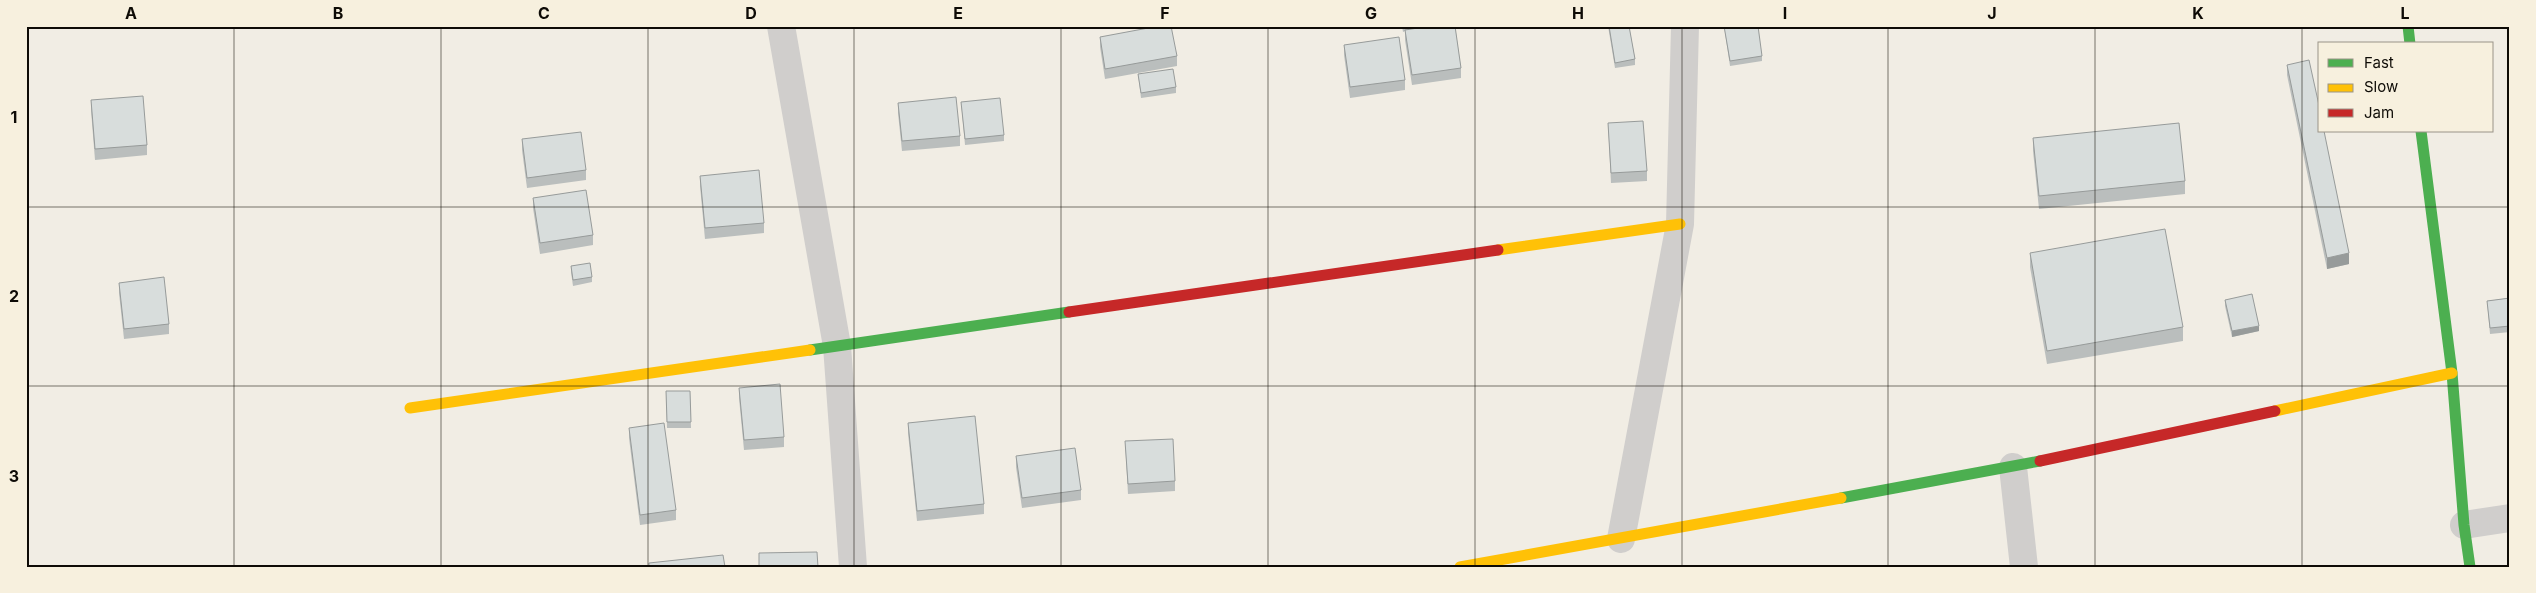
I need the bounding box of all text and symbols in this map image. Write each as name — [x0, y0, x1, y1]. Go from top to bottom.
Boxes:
text: A — [125, 3, 137, 23]
text: B — [333, 3, 343, 23]
text: C — [538, 3, 550, 23]
text: D — [745, 3, 757, 23]
text: E — [953, 3, 963, 23]
text: F — [1160, 3, 1170, 23]
text: G — [1365, 3, 1377, 23]
text: H — [1572, 3, 1584, 23]
text: I — [1783, 3, 1787, 23]
text: J — [1987, 3, 1997, 23]
text: K — [2192, 3, 2204, 23]
text: L — [2400, 3, 2410, 23]
legend — [2318, 42, 2494, 132]
text: Fast — [2364, 53, 2394, 72]
text: Slow — [2364, 77, 2398, 96]
text: Jam — [2364, 103, 2394, 122]
text: 1 — [11, 107, 17, 127]
text: 2 — [9, 286, 19, 306]
text: 3 — [9, 466, 19, 486]

